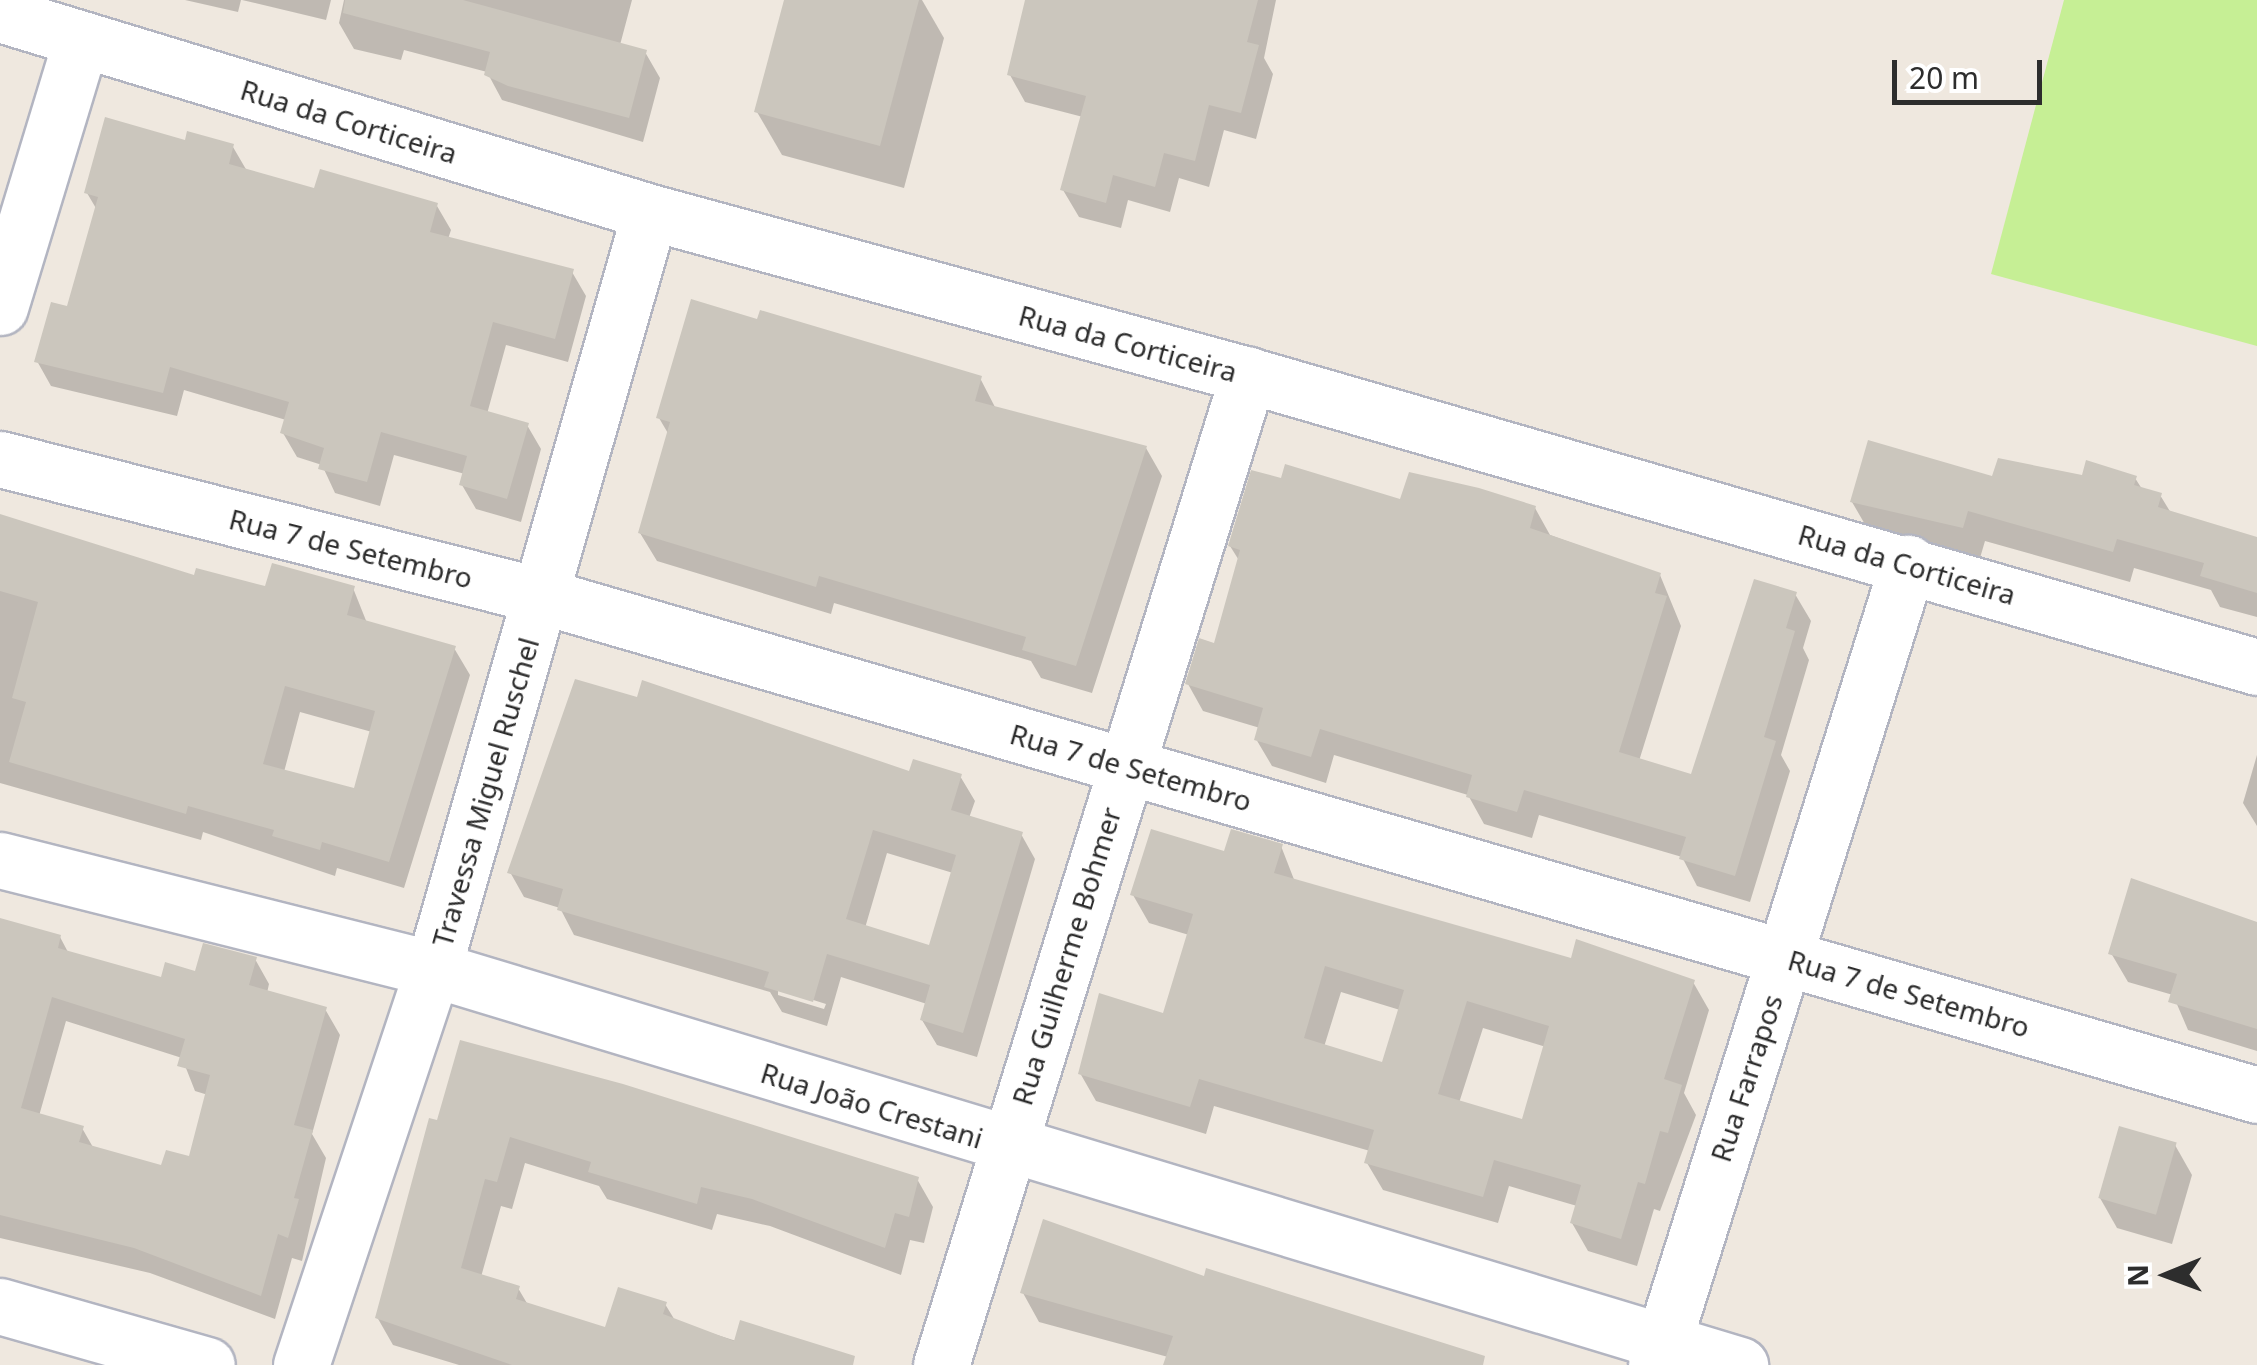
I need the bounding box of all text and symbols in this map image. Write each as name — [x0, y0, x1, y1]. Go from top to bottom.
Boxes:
scale bar — [1897, 40, 2047, 102]
text: 20 m — [1909, 57, 1979, 98]
street label: Rua da Corticeira — [237, 72, 461, 170]
street label: Rua da Corticeira — [1015, 298, 1241, 388]
street label: Rua 7 de Setembro — [226, 501, 476, 595]
street label: Rua da Corticeira — [1794, 517, 2020, 611]
street label: Travessa Miguel Ruschel — [425, 634, 545, 950]
street label: Rua 7 de Setembro — [1006, 716, 1256, 818]
street label: Rua Guilherme Bohmer — [1005, 803, 1127, 1109]
street label: Rua 7 de Setembro — [1784, 942, 2034, 1044]
street label: Rua Farrapos — [1703, 990, 1789, 1166]
street label: Rua João Crestani — [757, 1055, 987, 1155]
north arrow — [2117, 1225, 2217, 1325]
text: N — [2118, 1264, 2156, 1287]

